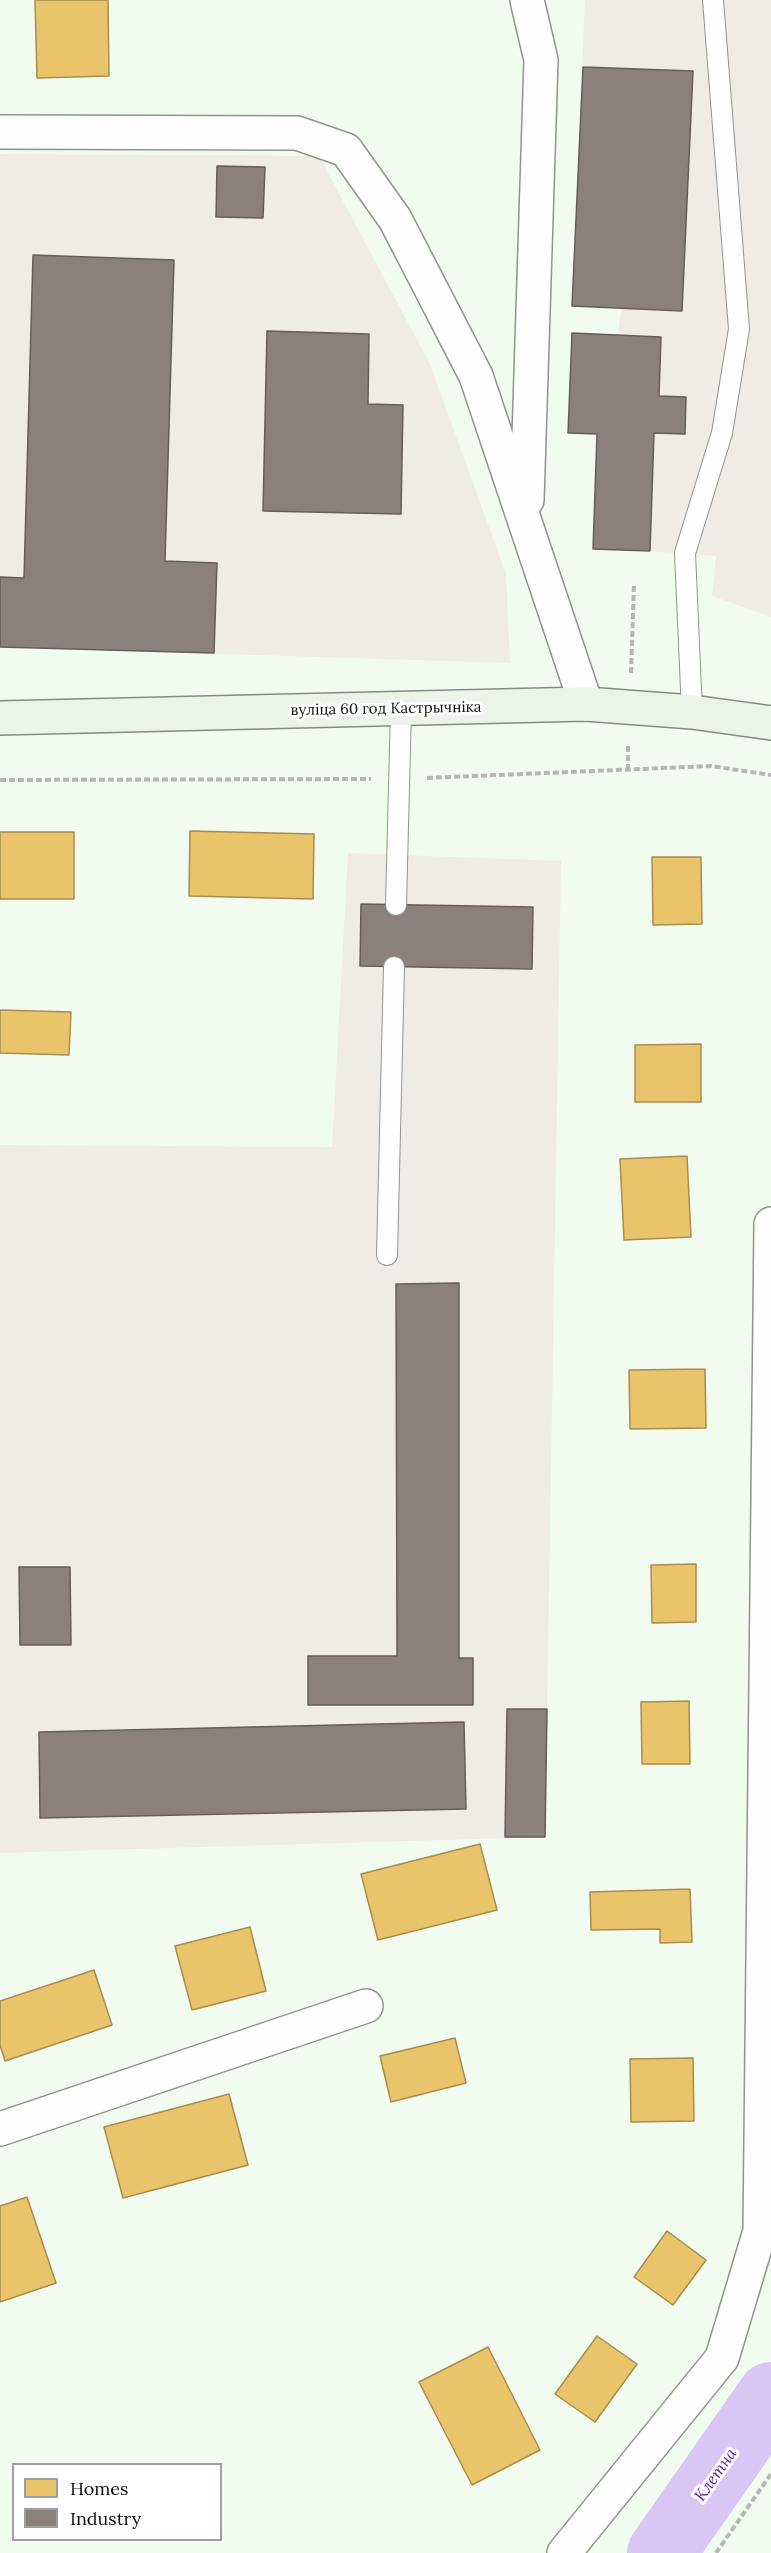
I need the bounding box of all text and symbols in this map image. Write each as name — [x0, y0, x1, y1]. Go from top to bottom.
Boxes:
street label: вуліца 60 год Кастрычніка — [290, 698, 482, 720]
water label: Клетна — [691, 2445, 741, 2505]
legend — [12, 2463, 222, 2541]
text: Homes — [70, 2477, 128, 2500]
text: Industry — [70, 2507, 141, 2530]

